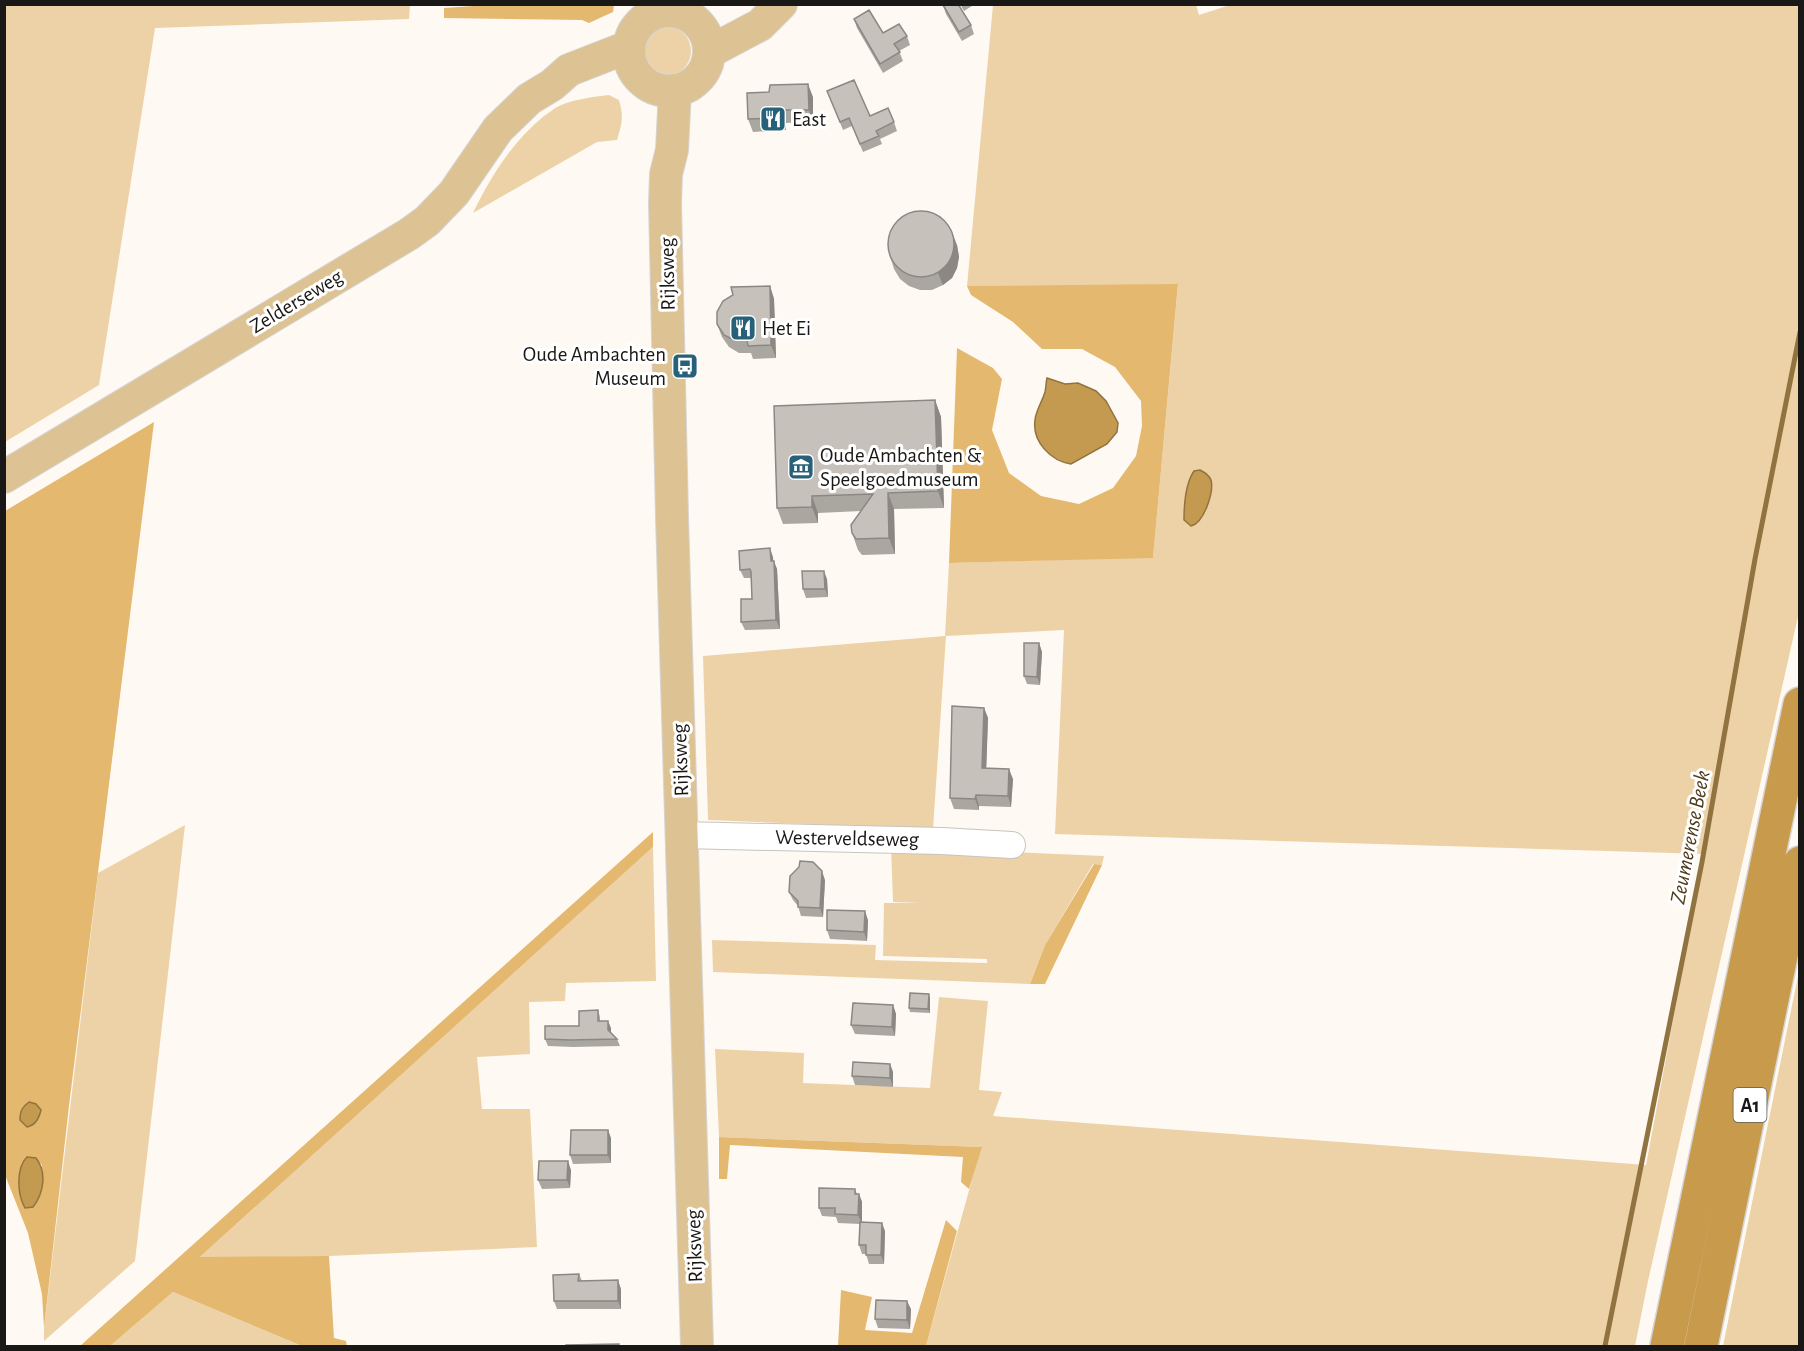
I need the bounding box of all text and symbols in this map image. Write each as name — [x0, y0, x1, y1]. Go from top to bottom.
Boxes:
restaurant icon: East — [758, 104, 788, 134]
place label: East — [792, 109, 826, 130]
street label: Rijksweg — [656, 236, 679, 311]
street label: Zelderseweg — [246, 265, 347, 337]
restaurant icon: Het Ei — [728, 313, 758, 343]
place label: Het Ei — [762, 318, 811, 339]
place label: Oude Ambachten Museum — [523, 344, 666, 389]
bus stop icon: Oude Ambachten Museum — [670, 351, 700, 381]
place label: Oude Ambachten & Speelgoedmuseum — [820, 445, 982, 490]
museum icon: Oude Ambachten & Speelgoedmuseum — [786, 452, 816, 482]
street label: Rijksweg — [669, 722, 692, 797]
water label: Zeumerense Beek — [1666, 769, 1714, 906]
street label: Westerveldseweg — [775, 827, 920, 850]
road number: A1 — [1734, 1088, 1766, 1122]
street label: Rijksweg — [683, 1208, 706, 1283]

